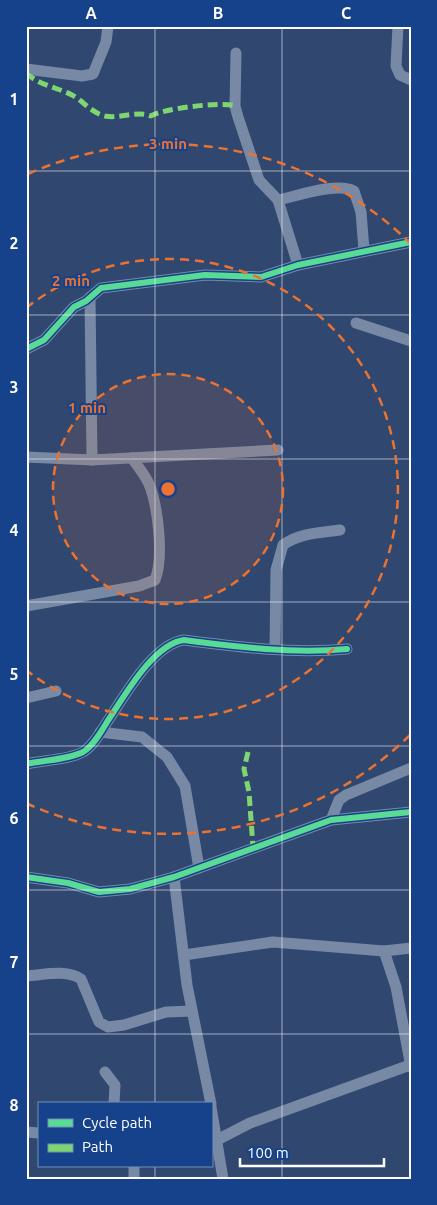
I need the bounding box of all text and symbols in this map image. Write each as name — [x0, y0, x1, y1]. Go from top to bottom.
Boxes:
text: A — [85, 4, 97, 22]
text: B — [213, 4, 223, 22]
text: C — [341, 4, 351, 22]
text: 1 — [9, 90, 19, 108]
text: 3 min — [149, 135, 187, 152]
text: 2 — [9, 234, 19, 252]
text: 2 min — [52, 272, 90, 289]
text: 3 — [9, 378, 19, 396]
text: 1 min — [68, 399, 106, 416]
centre of rings — [159, 480, 177, 498]
text: 4 — [9, 521, 19, 539]
text: 5 — [9, 665, 19, 683]
text: 6 — [9, 809, 19, 827]
text: 7 — [9, 953, 19, 971]
text: 8 — [9, 1096, 19, 1114]
legend — [38, 1102, 212, 1168]
text: Cycle path — [82, 1114, 152, 1131]
scale bar — [240, 1135, 383, 1167]
text: Path — [82, 1138, 113, 1155]
text: 100 m — [247, 1144, 289, 1161]

